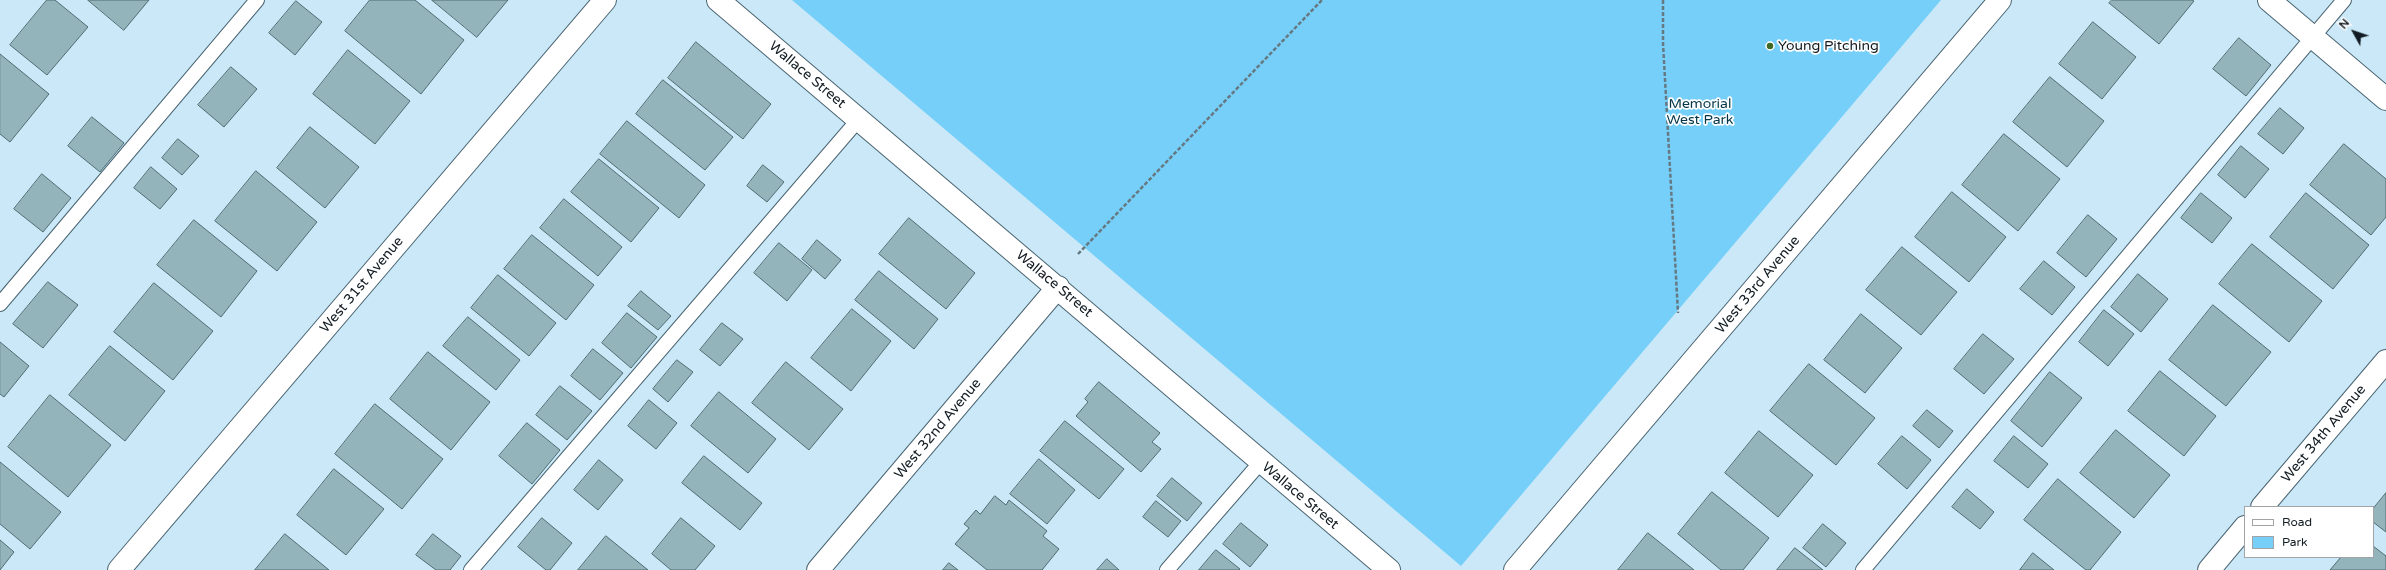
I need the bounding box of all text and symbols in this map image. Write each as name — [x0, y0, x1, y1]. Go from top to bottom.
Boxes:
north arrow — [2334, 12, 2374, 52]
text: N — [2337, 16, 2352, 32]
street label: Wallace Street — [765, 38, 849, 112]
place label: Young Pitching — [1778, 38, 1879, 54]
marker: Young Pitching — [1765, 41, 1775, 51]
park label: Memorial West Park — [1666, 96, 1734, 128]
street label: West 31st Avenue — [317, 233, 407, 337]
street label: West 33rd Avenue — [1712, 233, 1804, 337]
street label: Wallace Street — [1012, 247, 1096, 321]
street label: West 32nd Avenue — [891, 375, 985, 483]
street label: West 34th Avenue — [2278, 382, 2370, 486]
street label: Wallace Street — [1258, 459, 1342, 533]
legend — [2244, 506, 2374, 558]
text: Road — [2282, 515, 2312, 529]
text: Park — [2282, 535, 2308, 549]

